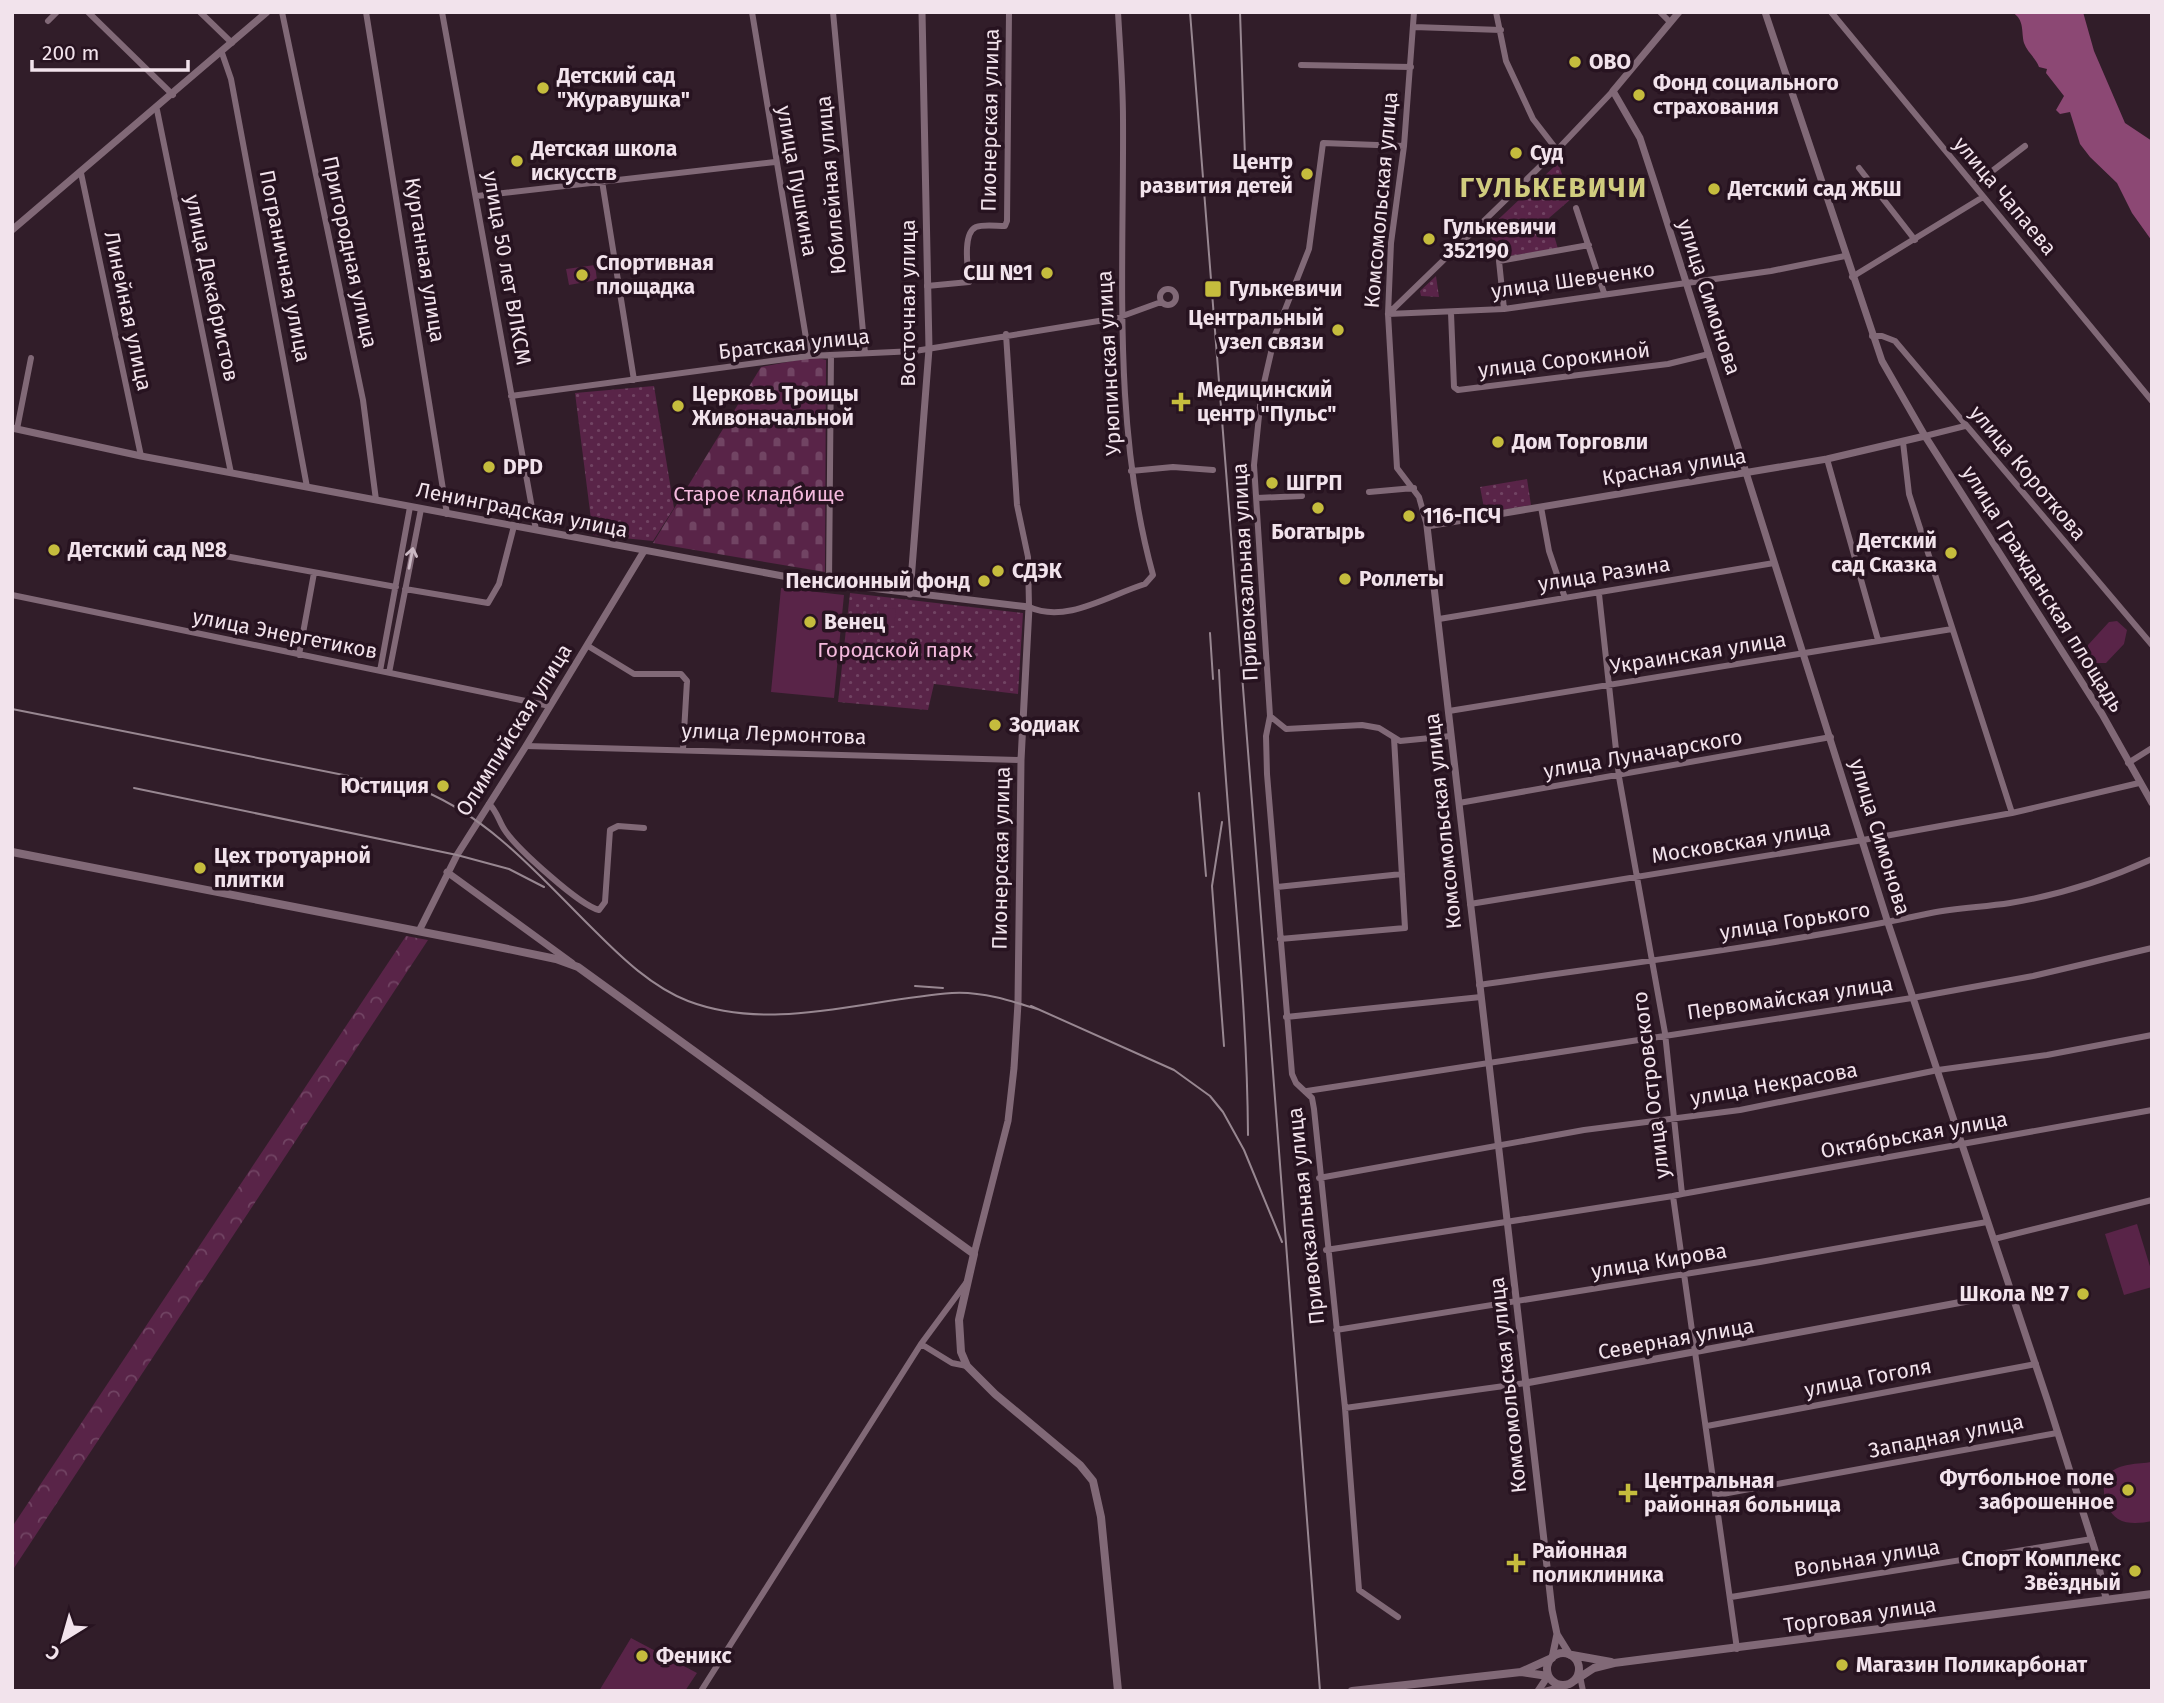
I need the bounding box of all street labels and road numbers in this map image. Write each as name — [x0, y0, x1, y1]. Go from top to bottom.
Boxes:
street label: Пионерская улица — [975, 28, 1005, 212]
street label: Комсомольская улица — [1359, 91, 1403, 309]
street label: Юбилейная улица — [810, 95, 852, 275]
street label: улица Пушкина — [771, 104, 823, 258]
street label: улица Чапаева — [1948, 131, 2062, 261]
street label: Пригородная улица — [317, 154, 383, 350]
street label: Пограничная улица — [254, 168, 316, 364]
street label: улица 50 лет ВЛКСМ — [477, 169, 537, 367]
street label: Курганная улица — [399, 176, 451, 344]
street label: улица Декабристов — [179, 192, 245, 384]
street label: улица Симонова — [1672, 216, 1746, 378]
street label: Восточная улица — [895, 219, 921, 387]
street label: Линейная улица — [98, 229, 158, 393]
street label: улица Шевченко — [1490, 256, 1656, 304]
street label: Урюпинская улица — [1091, 270, 1127, 456]
street label: Братская улица — [717, 323, 871, 365]
street label: улица Сорокиной — [1476, 337, 1652, 383]
street label: улица Короткова — [1964, 400, 2092, 546]
street label: Красная улица — [1600, 443, 1748, 491]
street label: улица Гражданская площадь — [1956, 461, 2130, 717]
street label: Привокзальная улица — [1226, 462, 1264, 682]
street label: Ленинградская улица — [414, 477, 630, 543]
street label: улица Разина — [1536, 551, 1672, 597]
street label: улица Энергетиков — [190, 603, 380, 665]
street label: Украинская улица — [1608, 626, 1788, 680]
street label: Олимпийская улица — [450, 639, 578, 821]
street label: Комсомольская улица — [1419, 712, 1467, 930]
street label: улица Лермонтова — [681, 718, 867, 750]
street label: улица Луначарского — [1542, 724, 1744, 784]
street label: улица Симонова — [1844, 756, 1916, 918]
street label: Пионерская улица — [986, 766, 1016, 950]
street label: Московская улица — [1650, 815, 1832, 869]
street label: улица Горького — [1718, 896, 1872, 946]
street label: Первомайская улица — [1685, 971, 1895, 1025]
street label: улица Островского — [1627, 990, 1675, 1180]
street label: улица Некрасова — [1688, 1056, 1860, 1112]
street label: Привокзальная улица — [1282, 1106, 1330, 1326]
street label: Октябрьская улица — [1819, 1106, 2009, 1164]
street label: улица Кирова — [1589, 1237, 1729, 1285]
street label: Комсомольская улица — [1484, 1276, 1532, 1494]
street label: Северная улица — [1596, 1312, 1756, 1366]
street label: улица Гоголя — [1802, 1353, 1934, 1403]
street label: Западная улица — [1866, 1408, 2026, 1464]
street label: Вольная улица — [1792, 1534, 1942, 1582]
street label: Торговая улица — [1782, 1591, 1938, 1639]

